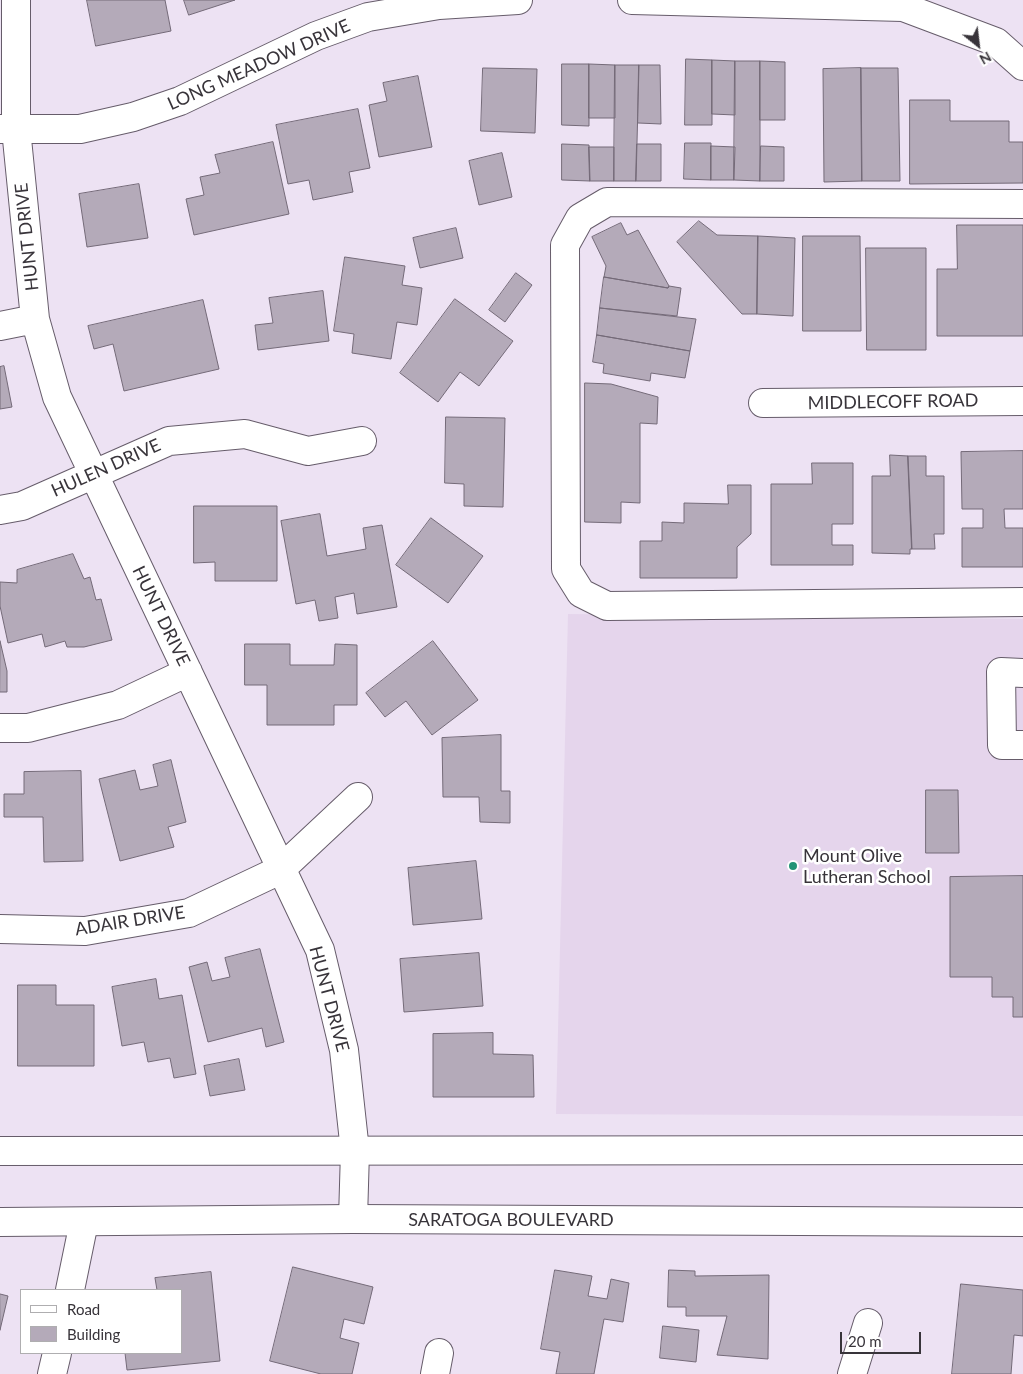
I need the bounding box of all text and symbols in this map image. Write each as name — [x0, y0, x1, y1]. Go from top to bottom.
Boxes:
street label: LONG MEADOW DRIVE — [164, 15, 354, 115]
north arrow — [953, 20, 1003, 70]
text: N — [977, 49, 994, 69]
street label: HUNT DRIVE — [11, 182, 43, 292]
street label: MIDDLECOFF ROAD — [807, 390, 979, 414]
street label: HULEN DRIVE — [48, 434, 164, 502]
street label: HUNT DRIVE — [128, 562, 194, 670]
place label: Mount Olive Lutheran School — [803, 845, 931, 888]
marker: Mount Olive Lutheran School — [787, 860, 799, 872]
street label: ADAIR DRIVE — [73, 902, 187, 940]
street label: HUNT DRIVE — [305, 944, 353, 1054]
street label: SARATOGA BOULEVARD — [408, 1209, 614, 1231]
legend — [20, 1289, 182, 1354]
text: Road — [67, 1300, 100, 1318]
scale bar — [843, 1322, 924, 1354]
text: Building — [67, 1325, 120, 1343]
text: 20 m — [848, 1332, 882, 1350]

